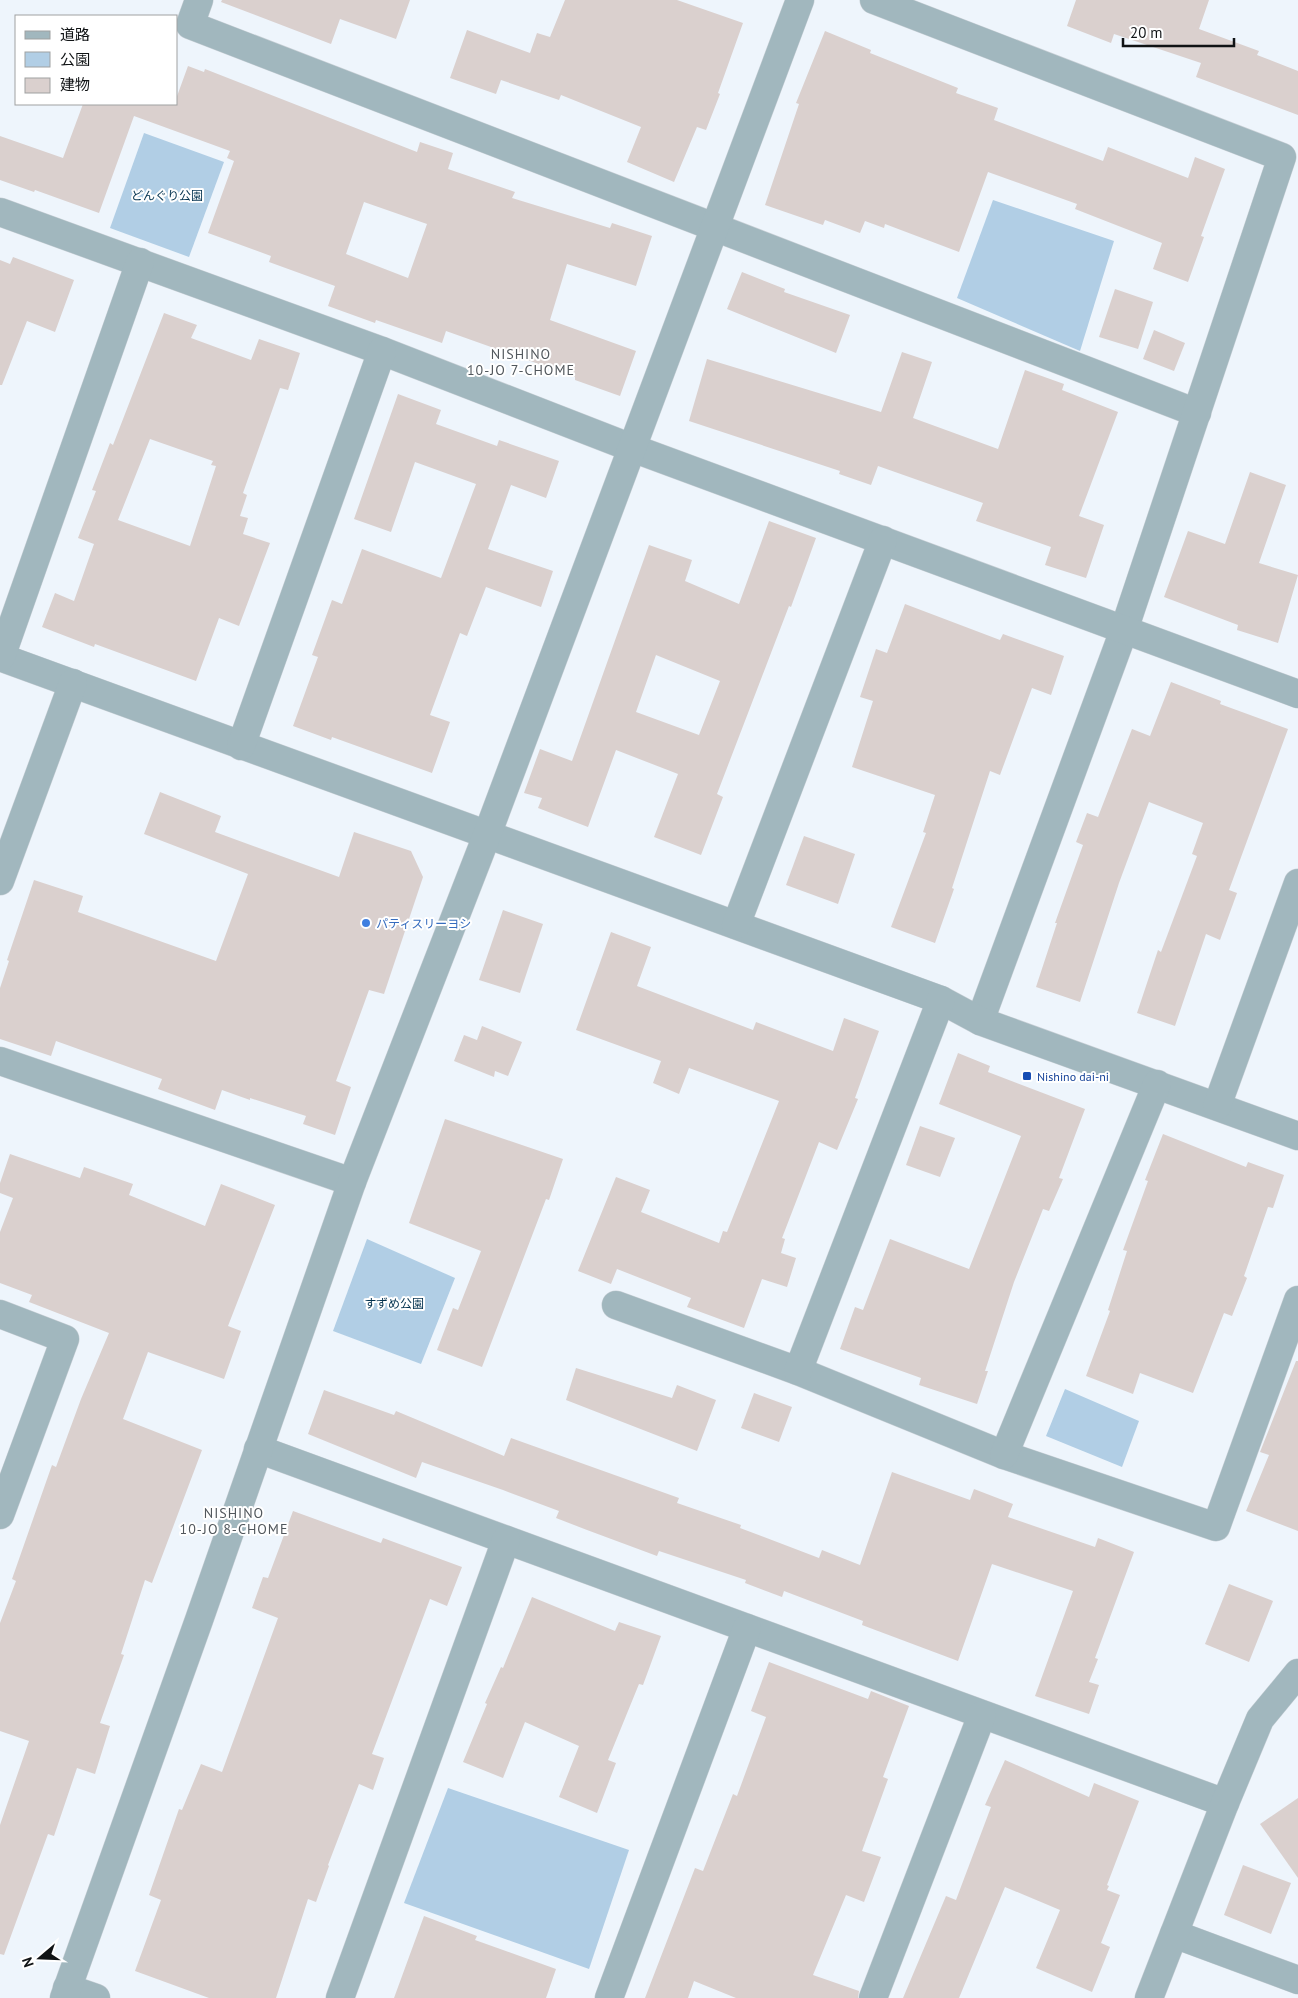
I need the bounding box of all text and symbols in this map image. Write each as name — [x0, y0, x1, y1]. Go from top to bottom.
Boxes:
legend — [15, 15, 178, 105]
scale bar — [1123, 15, 1234, 47]
text: 20 m — [1130, 23, 1163, 42]
text: 道路 — [60, 25, 90, 44]
text: 公園 — [60, 50, 90, 69]
text: 建物 — [60, 75, 90, 94]
park label: どんぐり公園 — [131, 188, 203, 203]
district label: NISHINO 10-JO 7-CHOME — [467, 345, 575, 379]
place label: パティスリーヨシ — [376, 916, 471, 931]
marker: パティスリーヨシ — [360, 917, 372, 929]
place label: Nishino dai-ni — [1037, 1069, 1109, 1084]
marker: Nishino dai-ni — [1021, 1070, 1033, 1082]
park label: すずめ公園 — [364, 1296, 424, 1311]
district label: NISHINO 10-JO 8-CHOME — [180, 1504, 288, 1538]
north arrow — [15, 1933, 65, 1983]
text: N — [18, 1955, 38, 1970]

